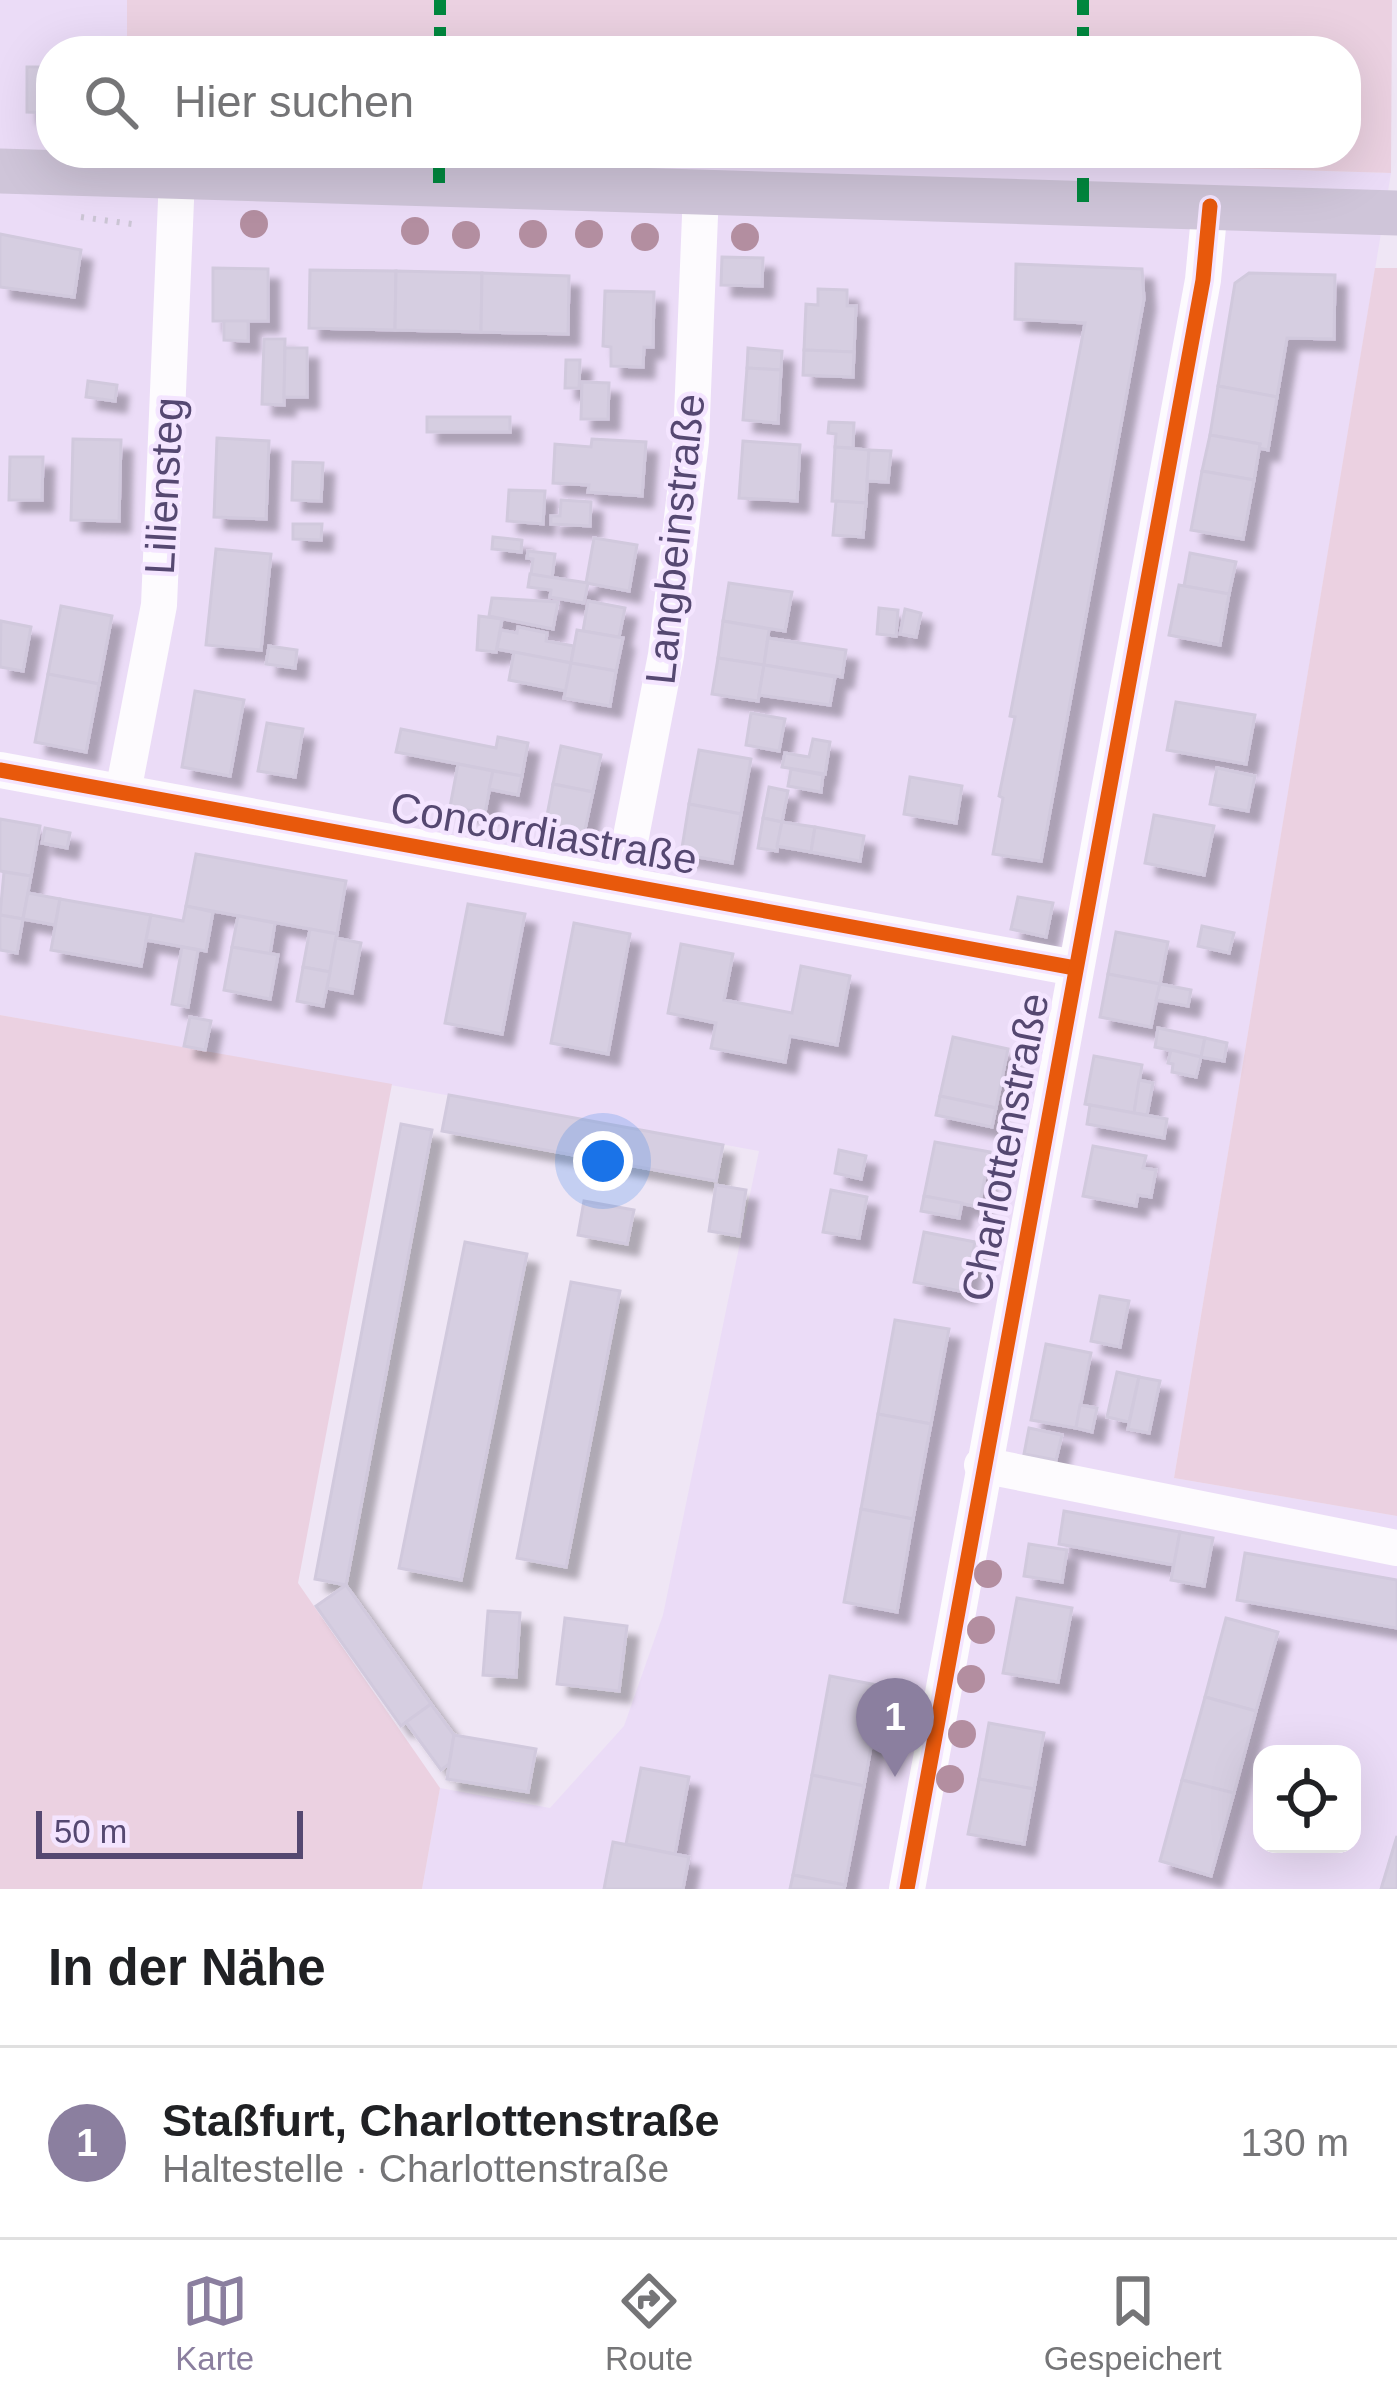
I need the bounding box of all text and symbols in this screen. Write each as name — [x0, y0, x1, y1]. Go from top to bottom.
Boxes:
search box — [36, 36, 1361, 168]
icon: search — [78, 69, 144, 135]
text: Hier suchen — [174, 76, 414, 127]
street label: Langbeinstraße — [636, 391, 714, 687]
street label: Liliensteg — [136, 396, 192, 576]
street label: Concordiastraße — [387, 783, 701, 883]
street label: Charlottenstraße — [952, 989, 1058, 1305]
your location — [573, 1131, 633, 1191]
pin: 1 — [856, 1678, 934, 1777]
map controls — [1253, 1745, 1361, 1853]
button: locate — [1253, 1745, 1361, 1853]
scale bar — [36, 1805, 303, 1858]
text: 50 m — [54, 1813, 127, 1850]
text: In der Nähe — [48, 1939, 326, 1996]
text: Staßfurt, Charlottenstraße — [162, 2095, 720, 2146]
text: 1 — [76, 2121, 98, 2164]
text: 130 m — [1241, 2121, 1349, 2164]
text: Haltestelle · Charlottenstraße — [162, 2147, 669, 2190]
tab: Karte — [175, 2268, 254, 2378]
tab: Route — [605, 2268, 693, 2378]
tab: Gespeichert — [1044, 2268, 1222, 2378]

